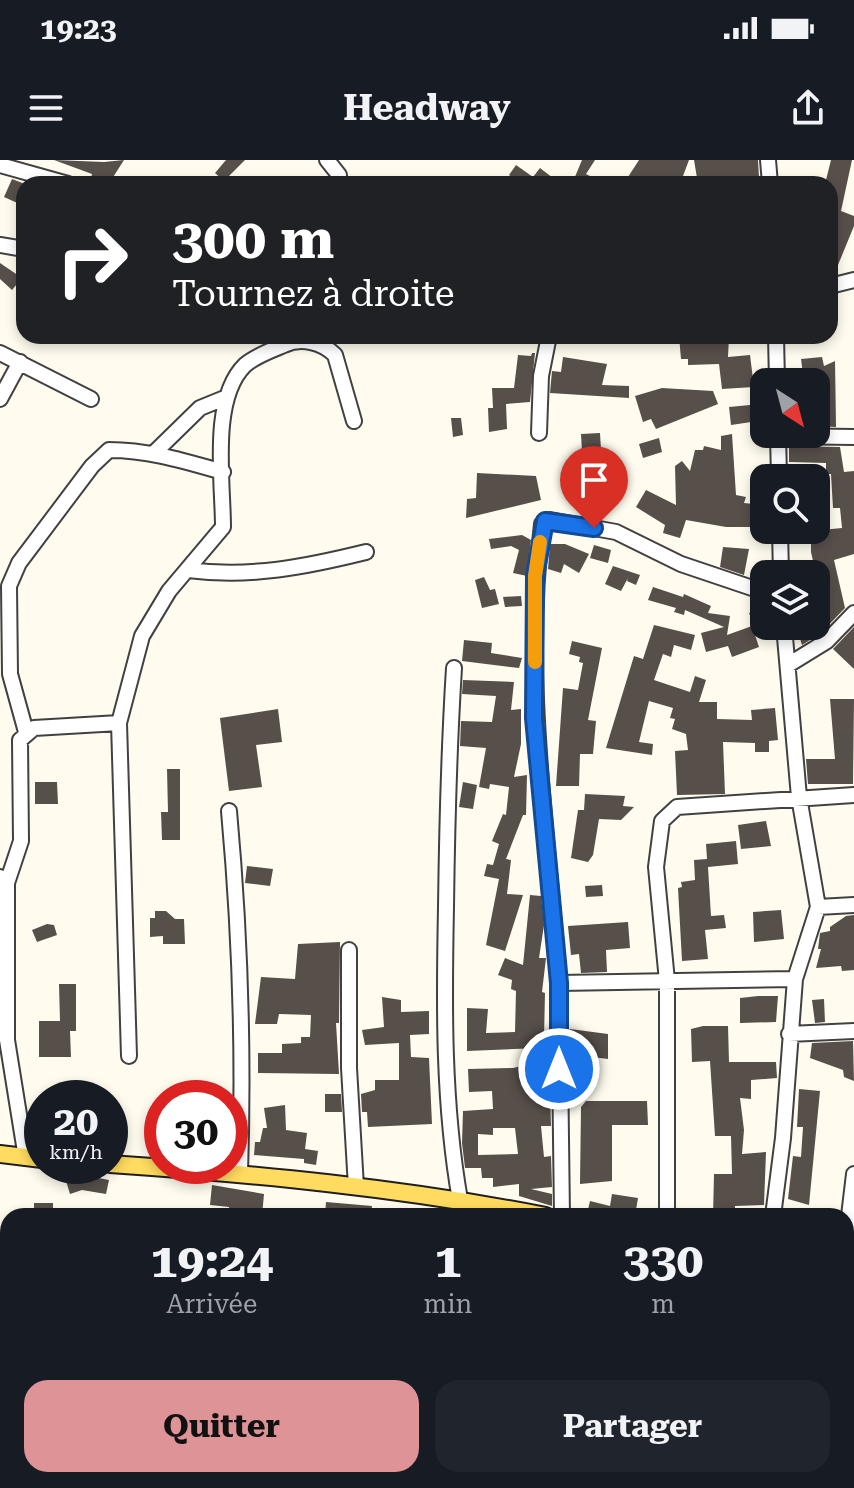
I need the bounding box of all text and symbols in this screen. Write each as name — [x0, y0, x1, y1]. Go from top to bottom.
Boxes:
text: 19:23 — [40, 11, 117, 46]
icon: menu — [24, 86, 68, 130]
icon: share — [786, 86, 830, 130]
text: Headway — [343, 87, 511, 129]
text: 300 m — [172, 206, 334, 272]
icon: right — [40, 208, 144, 312]
text: Tournez à droite — [172, 273, 455, 315]
north arrow — [750, 368, 830, 448]
map controls — [750, 368, 830, 640]
pin — [560, 446, 628, 528]
icon: arrive — [572, 458, 616, 502]
button: search — [750, 464, 830, 544]
button: layers — [750, 560, 830, 640]
position arrow — [517, 1027, 601, 1111]
speed limit sign: 30 — [144, 1080, 248, 1184]
text: 20 — [54, 1098, 98, 1145]
text: km/h — [49, 1140, 103, 1164]
text: 19:24 — [151, 1233, 273, 1289]
text: 1 — [434, 1233, 461, 1289]
text: 330 — [623, 1233, 703, 1289]
text: Arrivée — [166, 1289, 257, 1319]
text: min — [424, 1289, 472, 1319]
text: m — [651, 1289, 675, 1319]
button: Quitter — [24, 1380, 419, 1472]
button: Partager — [435, 1380, 830, 1472]

